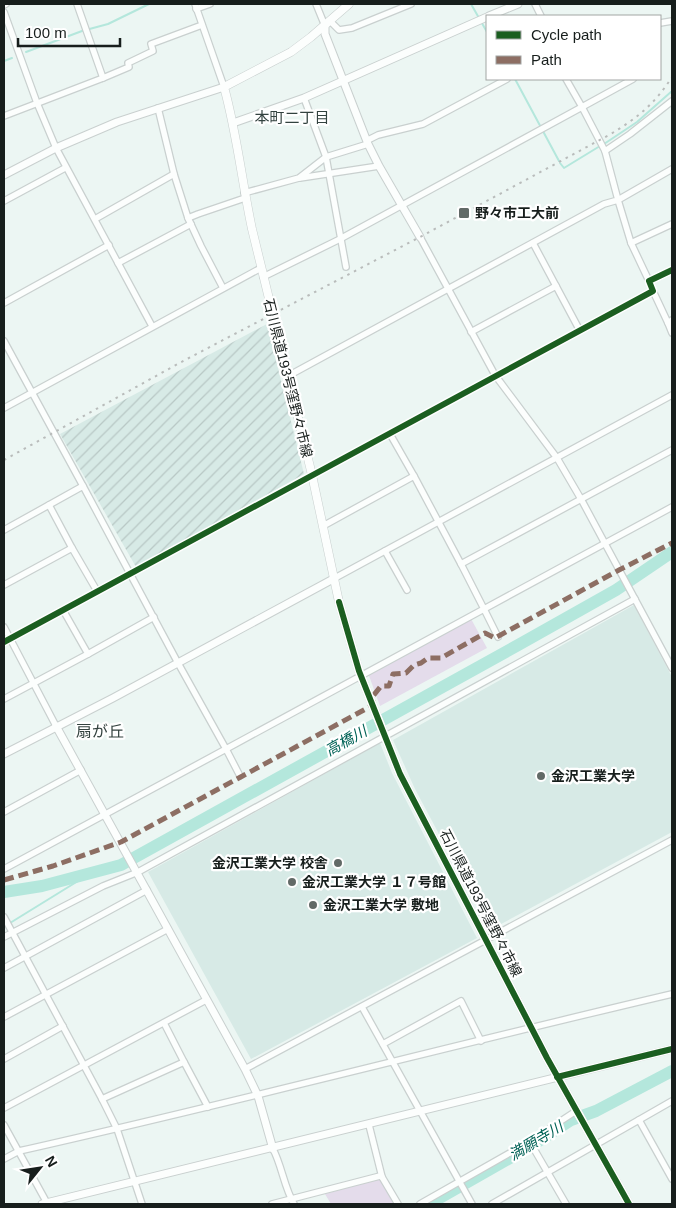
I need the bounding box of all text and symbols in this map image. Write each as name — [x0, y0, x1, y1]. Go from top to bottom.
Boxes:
scale bar — [18, 15, 120, 47]
legend — [486, 15, 661, 80]
text: 100 m — [25, 24, 67, 41]
text: Cycle path — [531, 26, 602, 43]
text: Path — [531, 51, 562, 68]
district label: 本町二丁目 — [254, 109, 330, 126]
place label: 野々市工大前 — [475, 205, 559, 221]
marker: 野々市工大前 — [457, 206, 471, 220]
street label: 石川県道193号窪野々市線 — [260, 297, 316, 459]
water label: 高橋川 — [322, 721, 371, 759]
district label: 扇が丘 — [76, 723, 124, 740]
place label: 金沢工業大学 — [551, 768, 635, 784]
marker: 金沢工業大学 — [535, 770, 547, 782]
street label: 石川県道193号窪野々市線 — [437, 827, 525, 979]
place label: 金沢工業大学 校舎 — [212, 855, 328, 871]
marker: 金沢工業大学 校舎 — [332, 857, 344, 869]
place label: 金沢工業大学 １７号館 — [302, 874, 446, 890]
marker: 金沢工業大学 １７号館 — [286, 876, 298, 888]
place label: 金沢工業大学 敷地 — [323, 897, 439, 913]
marker: 金沢工業大学 敷地 — [307, 899, 319, 911]
water label: 満願寺川 — [506, 1117, 568, 1163]
north arrow — [15, 1143, 65, 1193]
text: N — [42, 1153, 61, 1170]

